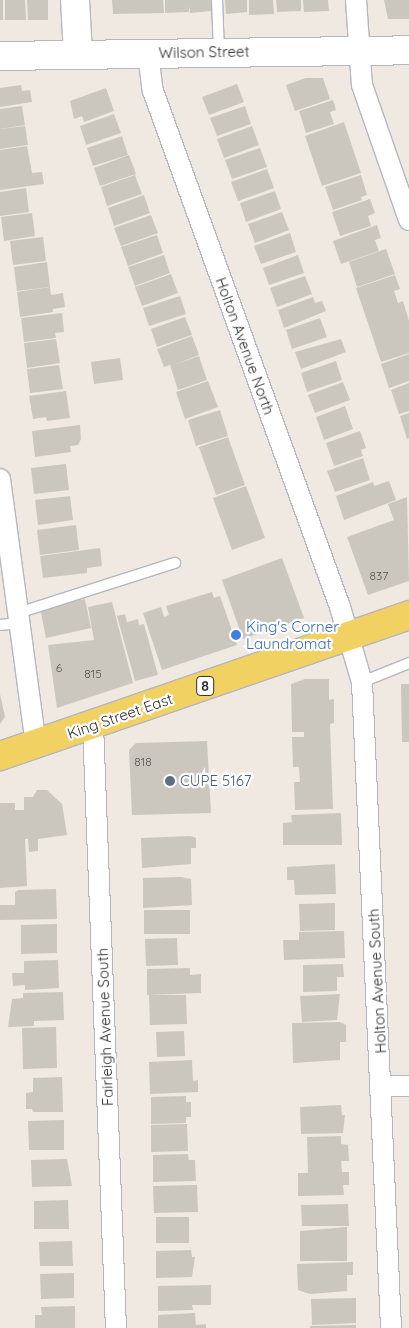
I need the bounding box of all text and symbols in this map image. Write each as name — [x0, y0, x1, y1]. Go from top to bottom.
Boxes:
street label: Wilson Street — [158, 42, 250, 62]
street label: Holton Avenue North — [212, 275, 278, 417]
house number: 837 — [370, 569, 388, 583]
place label: King's Corner Laundromat — [246, 617, 339, 652]
marker: King's Corner Laundromat — [230, 629, 242, 641]
house number: 6 — [56, 661, 62, 675]
house number: 815 — [84, 667, 102, 681]
road number: 8 — [195, 674, 215, 698]
street label: King Street East — [65, 690, 175, 742]
house number: 818 — [134, 755, 152, 769]
place label: CUPE 5167 — [180, 772, 252, 790]
marker: CUPE 5167 — [164, 775, 176, 787]
street label: Holton Avenue South — [364, 908, 390, 1054]
street label: Fairleigh Avenue South — [93, 948, 117, 1106]

